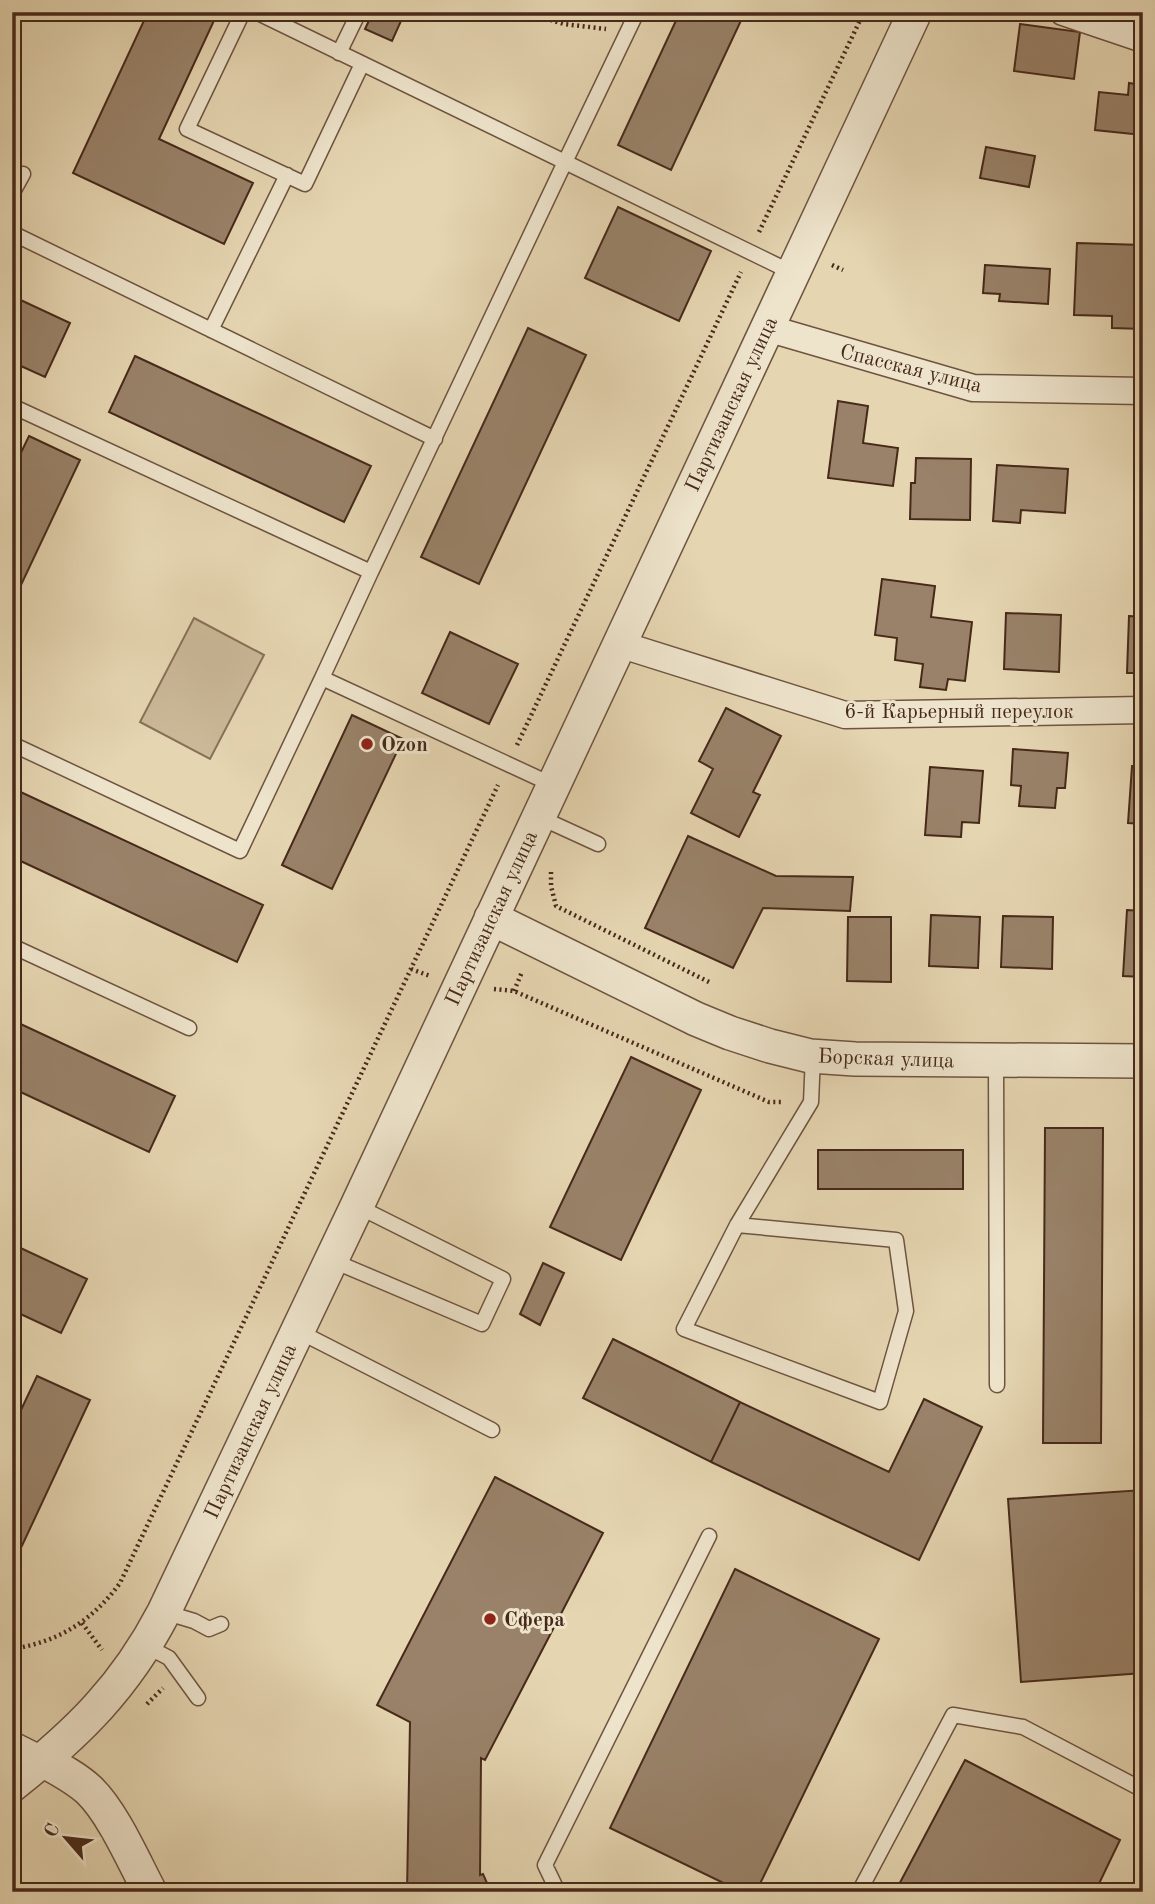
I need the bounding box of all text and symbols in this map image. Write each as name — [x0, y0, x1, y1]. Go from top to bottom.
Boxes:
street label: Партизанская улица — [683, 314, 782, 495]
street label: Спасская улица — [837, 342, 984, 397]
street label: 6-й Карьерный переулок — [844, 702, 1074, 723]
place label: Ozon — [381, 735, 428, 756]
marker: Ozon — [359, 736, 375, 752]
street label: Партизанская улица — [443, 828, 542, 1009]
street label: Борская улица — [817, 1047, 955, 1072]
street label: Партизанская улица — [202, 1341, 301, 1522]
place label: Сфера — [504, 1610, 565, 1631]
marker: Сфера — [482, 1611, 498, 1627]
north arrow — [32, 1802, 102, 1872]
text: С — [42, 1821, 65, 1841]

